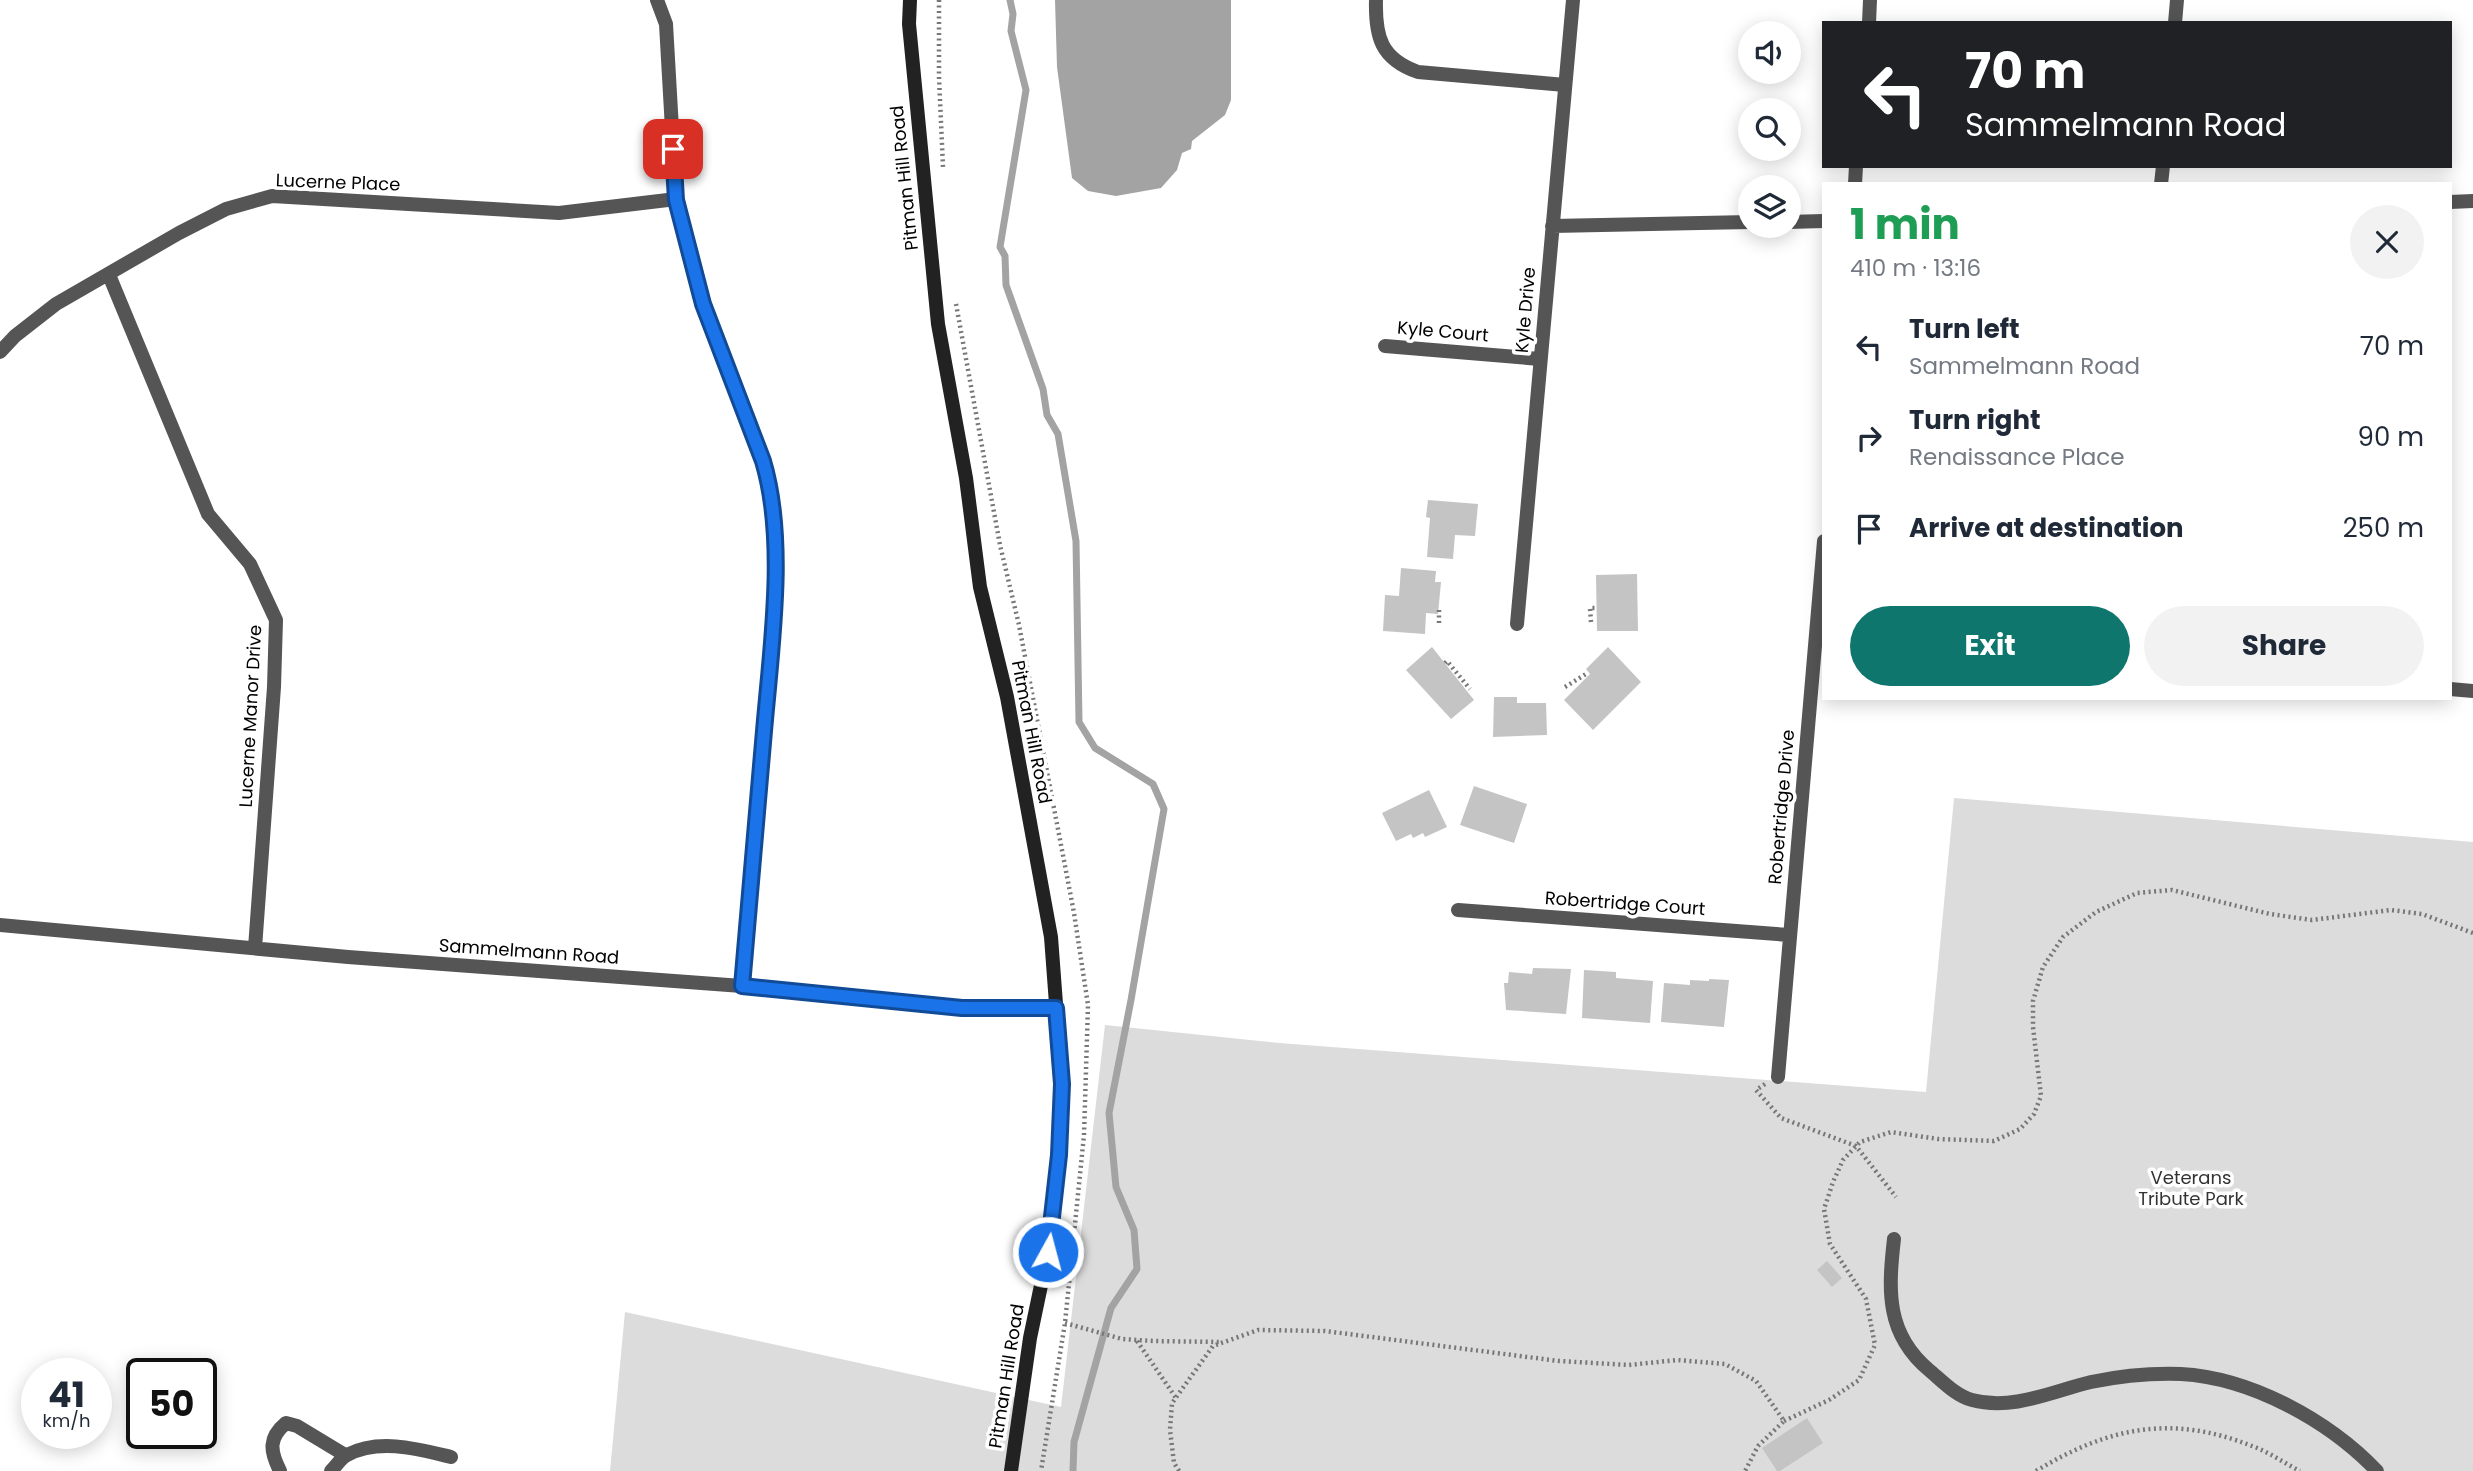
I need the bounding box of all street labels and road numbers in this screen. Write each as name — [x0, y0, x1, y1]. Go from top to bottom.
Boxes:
street label: Pitman Hill Road — [884, 104, 924, 252]
street label: Lucerne Place — [275, 167, 401, 197]
street label: Kyle Drive — [1509, 266, 1541, 354]
street label: Kyle Court — [1396, 315, 1490, 347]
street label: Lucerne Manor Drive — [233, 624, 267, 808]
street label: Pitman Hill Road — [1006, 658, 1058, 806]
street label: Robertridge Drive — [1762, 728, 1800, 886]
street label: Robertridge Court — [1544, 885, 1706, 921]
street label: Sammelmann Road — [438, 932, 620, 970]
street label: Pitman Hill Road — [982, 1302, 1030, 1450]

